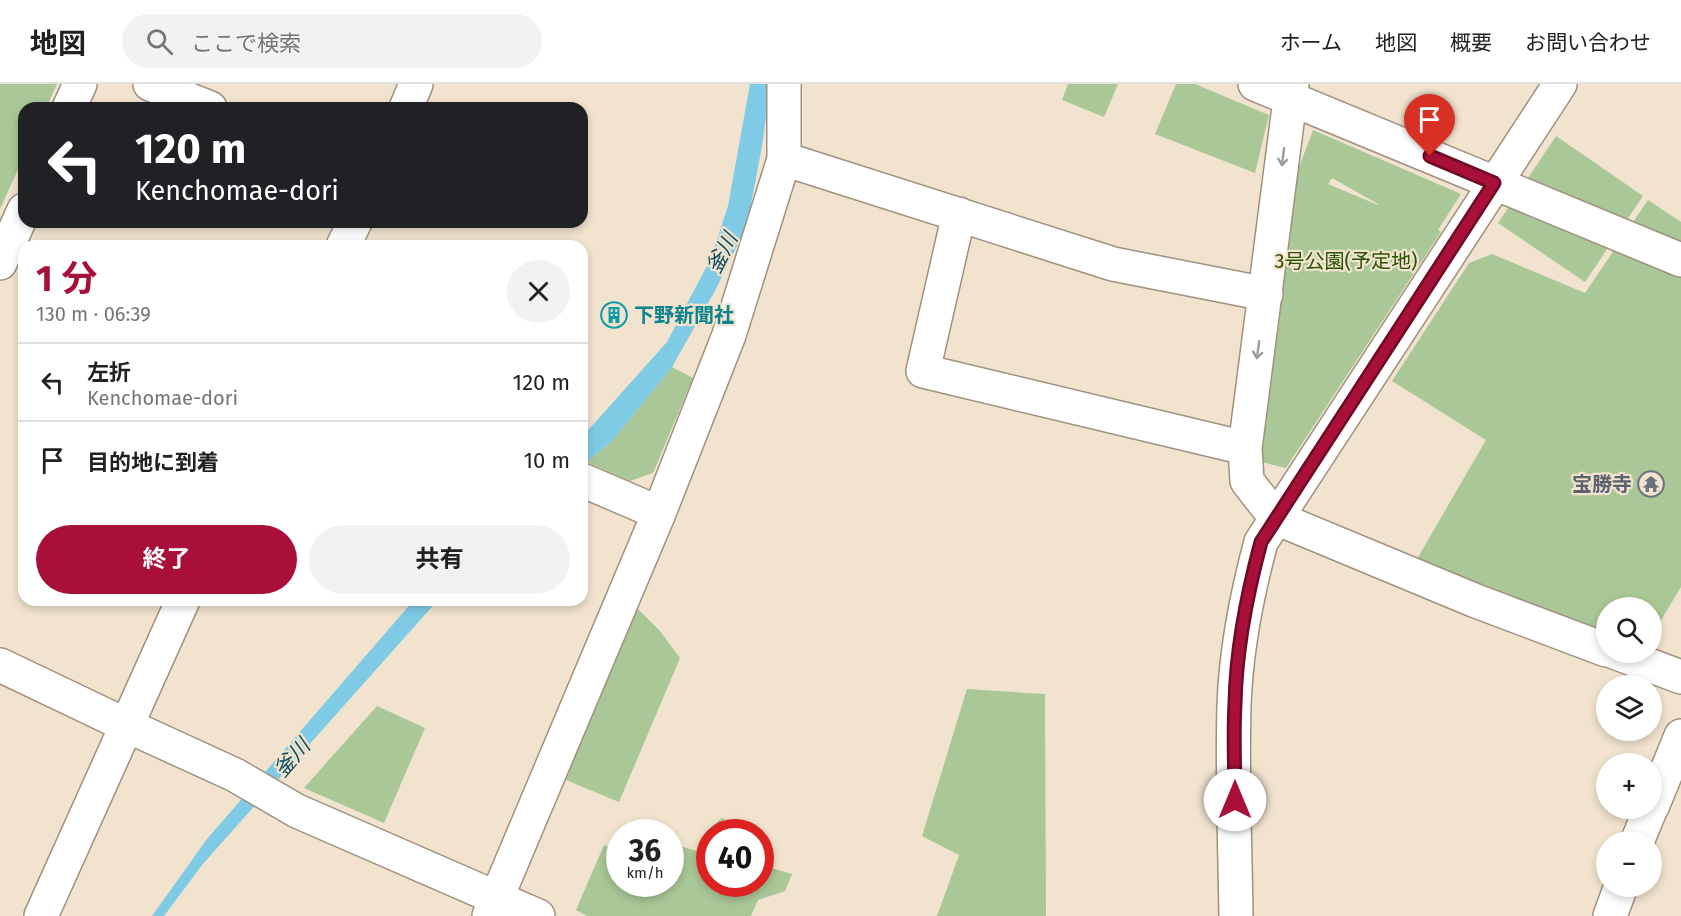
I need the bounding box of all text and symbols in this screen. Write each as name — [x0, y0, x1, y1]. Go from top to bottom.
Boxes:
search box — [122, 14, 542, 68]
icon: search — [143, 25, 176, 58]
text: 地図 — [30, 27, 86, 60]
text: ここで検索 — [191, 30, 301, 57]
text: ホーム — [1280, 30, 1342, 56]
text: 地図 — [1375, 30, 1417, 56]
text: 概要 — [1450, 30, 1492, 56]
text: お問い合わせ — [1525, 30, 1651, 56]
pin — [1404, 94, 1455, 156]
icon: arrive — [1413, 103, 1446, 136]
text: 120 m — [135, 124, 246, 174]
icon: left — [36, 126, 114, 204]
one-way arrow — [1277, 146, 1288, 166]
text: Kenchomae-dori — [135, 175, 339, 207]
water label: 釜川 — [701, 227, 744, 278]
park label: 3号公園(予定地) — [1275, 249, 1417, 273]
text: 1 分 — [36, 257, 97, 301]
button: close — [507, 260, 570, 323]
building icon: 下野新聞社 — [599, 300, 629, 330]
text: 130 m · 06:39 — [36, 302, 151, 326]
place label: 下野新聞社 — [634, 303, 734, 327]
one-way arrow — [1253, 340, 1264, 360]
text: 左折 — [87, 359, 131, 386]
icon: left — [36, 366, 69, 399]
text: 120 m — [513, 369, 570, 396]
text: Kenchomae-dori — [87, 386, 238, 410]
icon: arrive — [36, 444, 69, 477]
text: 10 m — [524, 447, 570, 474]
text: 目的地に到着 — [87, 449, 219, 476]
temple icon: 宝勝寺 — [1636, 469, 1666, 499]
place label: 宝勝寺 — [1572, 472, 1632, 496]
button: 終了 — [36, 525, 297, 594]
button: 共有 — [309, 525, 570, 594]
map controls — [1596, 597, 1662, 897]
button: search — [1596, 597, 1662, 663]
button: layers — [1596, 675, 1662, 741]
water label: 釜川 — [268, 732, 317, 782]
button: + — [1596, 753, 1662, 819]
position arrow — [1203, 768, 1267, 832]
speed limit sign: 40 — [696, 819, 774, 897]
button: − — [1596, 831, 1662, 897]
text: 36 — [629, 833, 661, 869]
text: km/h — [626, 864, 664, 882]

